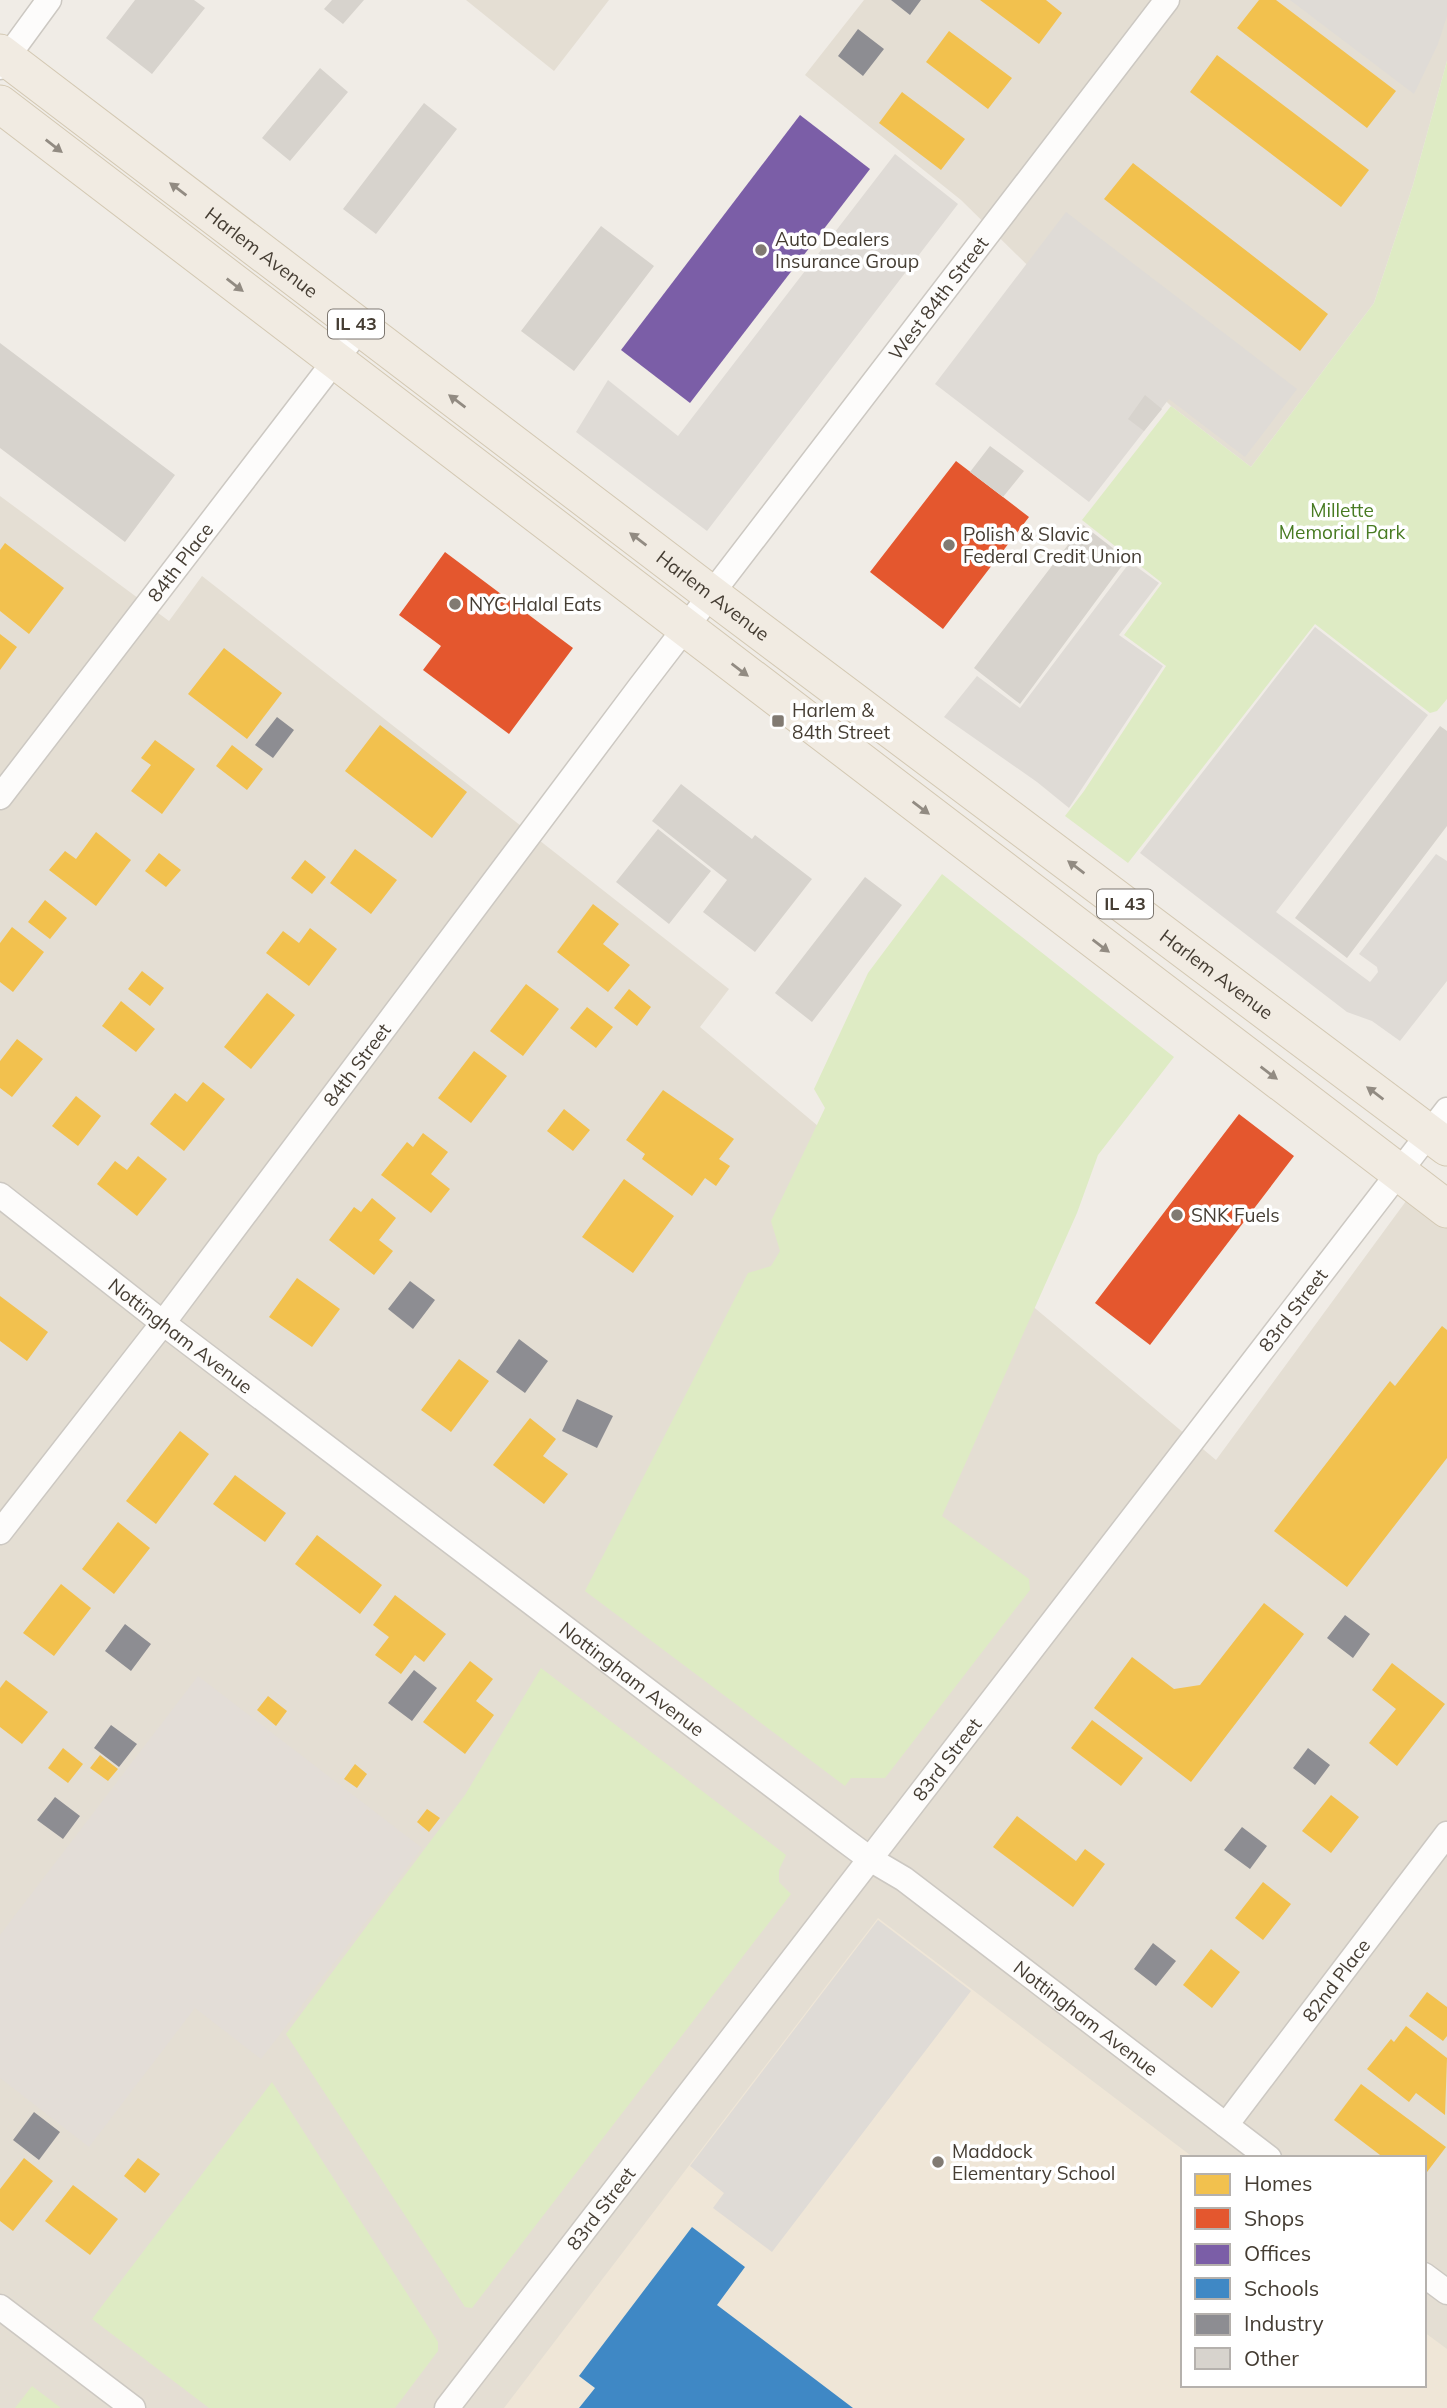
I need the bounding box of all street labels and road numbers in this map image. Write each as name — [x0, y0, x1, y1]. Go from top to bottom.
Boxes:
street label: Harlem Avenue — [201, 202, 323, 303]
street label: West 84th Street — [883, 231, 993, 365]
road number: IL 43 — [328, 310, 384, 338]
street label: 84th Place — [142, 518, 218, 607]
street label: Harlem Avenue — [652, 545, 774, 646]
road number: IL 43 — [1097, 890, 1153, 918]
street label: Harlem Avenue — [1155, 924, 1278, 1024]
street label: 84th Street — [318, 1018, 396, 1111]
street label: 83rd Street — [1253, 1263, 1333, 1356]
street label: Nottingham Avenue — [104, 1273, 258, 1399]
street label: Nottingham Avenue — [555, 1616, 709, 1742]
street label: 83rd Street — [907, 1713, 987, 1806]
street label: 82nd Place — [1297, 1934, 1375, 2026]
street label: Nottingham Avenue — [1009, 1955, 1163, 2081]
street label: 83rd Street — [561, 2162, 641, 2255]

